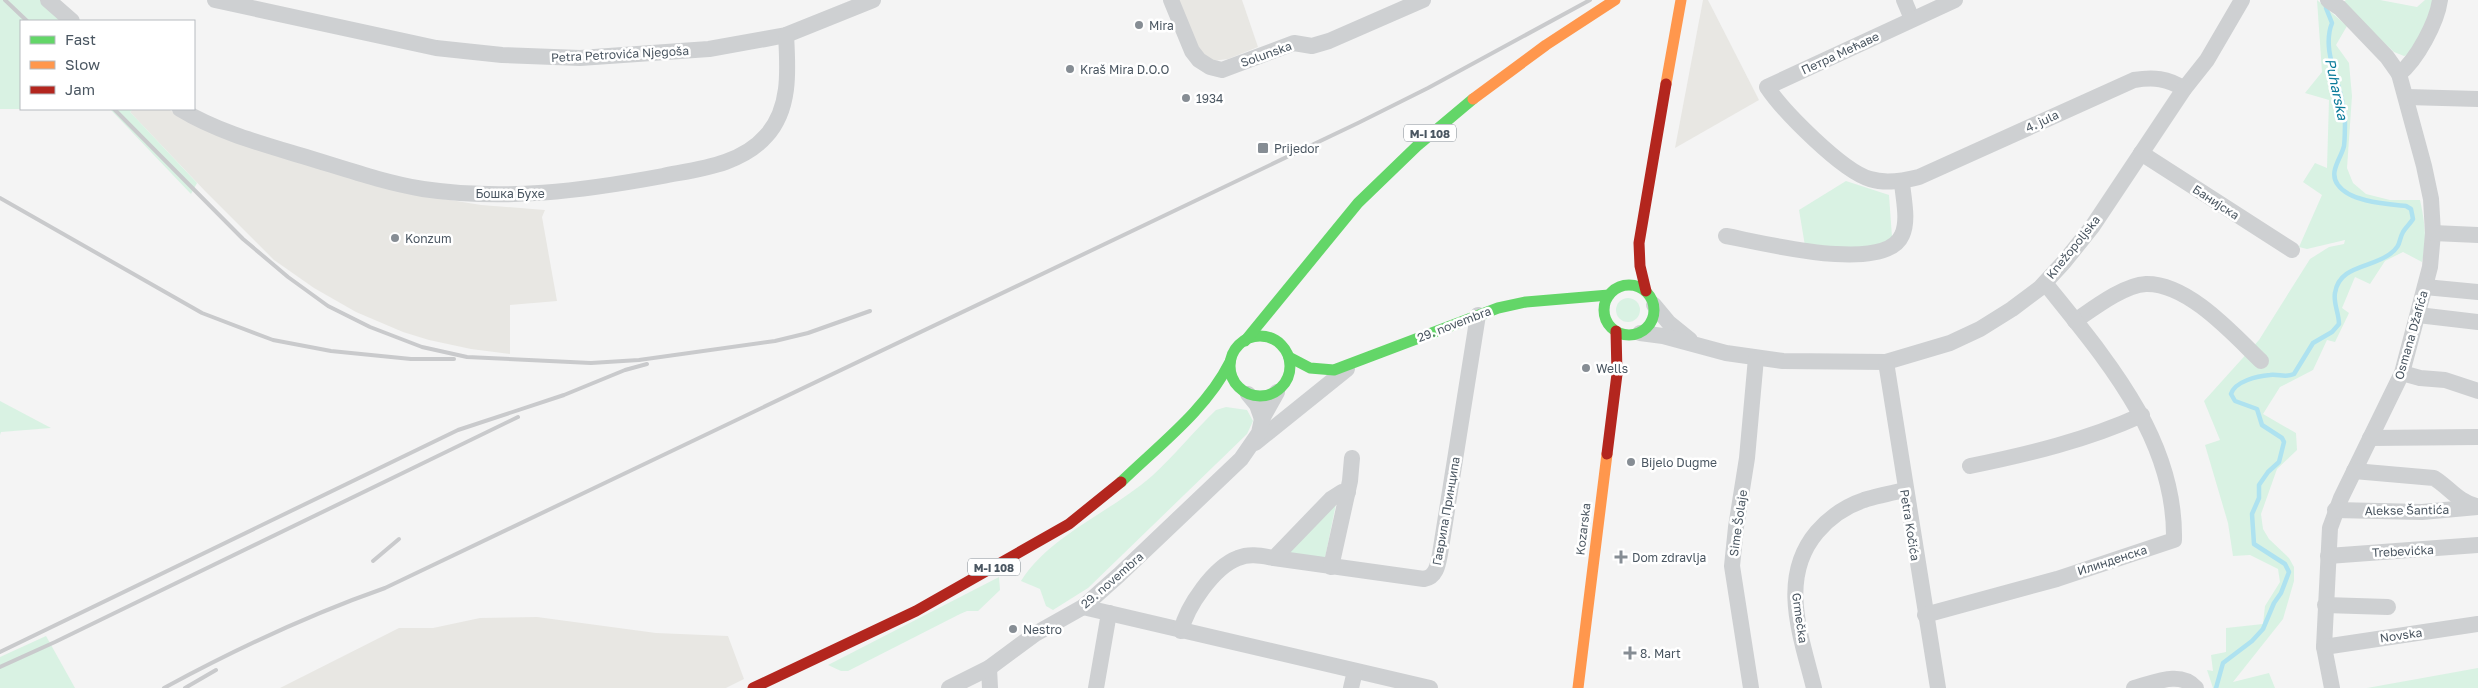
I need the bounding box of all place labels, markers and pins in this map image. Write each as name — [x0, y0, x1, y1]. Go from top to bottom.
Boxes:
place label: Mira — [1149, 18, 1174, 33]
marker: Mira — [1133, 19, 1145, 31]
place label: Kraš Mira D.O.O — [1080, 62, 1169, 77]
marker: Kraš Mira D.O.O — [1064, 63, 1076, 75]
place label: 1934 — [1196, 91, 1223, 106]
marker: 1934 — [1180, 92, 1192, 104]
marker: Prijedor — [1256, 141, 1270, 155]
place label: Prijedor — [1274, 141, 1320, 156]
place label: Konzum — [405, 231, 452, 246]
marker: Konzum — [389, 232, 401, 244]
place label: Wells — [1596, 361, 1628, 376]
marker: Wells — [1580, 362, 1592, 374]
place label: Bijelo Dugme — [1641, 455, 1717, 470]
marker: Bijelo Dugme — [1625, 456, 1637, 468]
marker: Dom zdravlja — [1614, 550, 1628, 564]
place label: Dom zdravlja — [1632, 550, 1706, 565]
place label: Nestro — [1023, 622, 1062, 637]
marker: Nestro — [1007, 623, 1019, 635]
place label: 8. Mart — [1640, 646, 1681, 661]
marker: 8. Mart — [1624, 647, 1636, 659]

